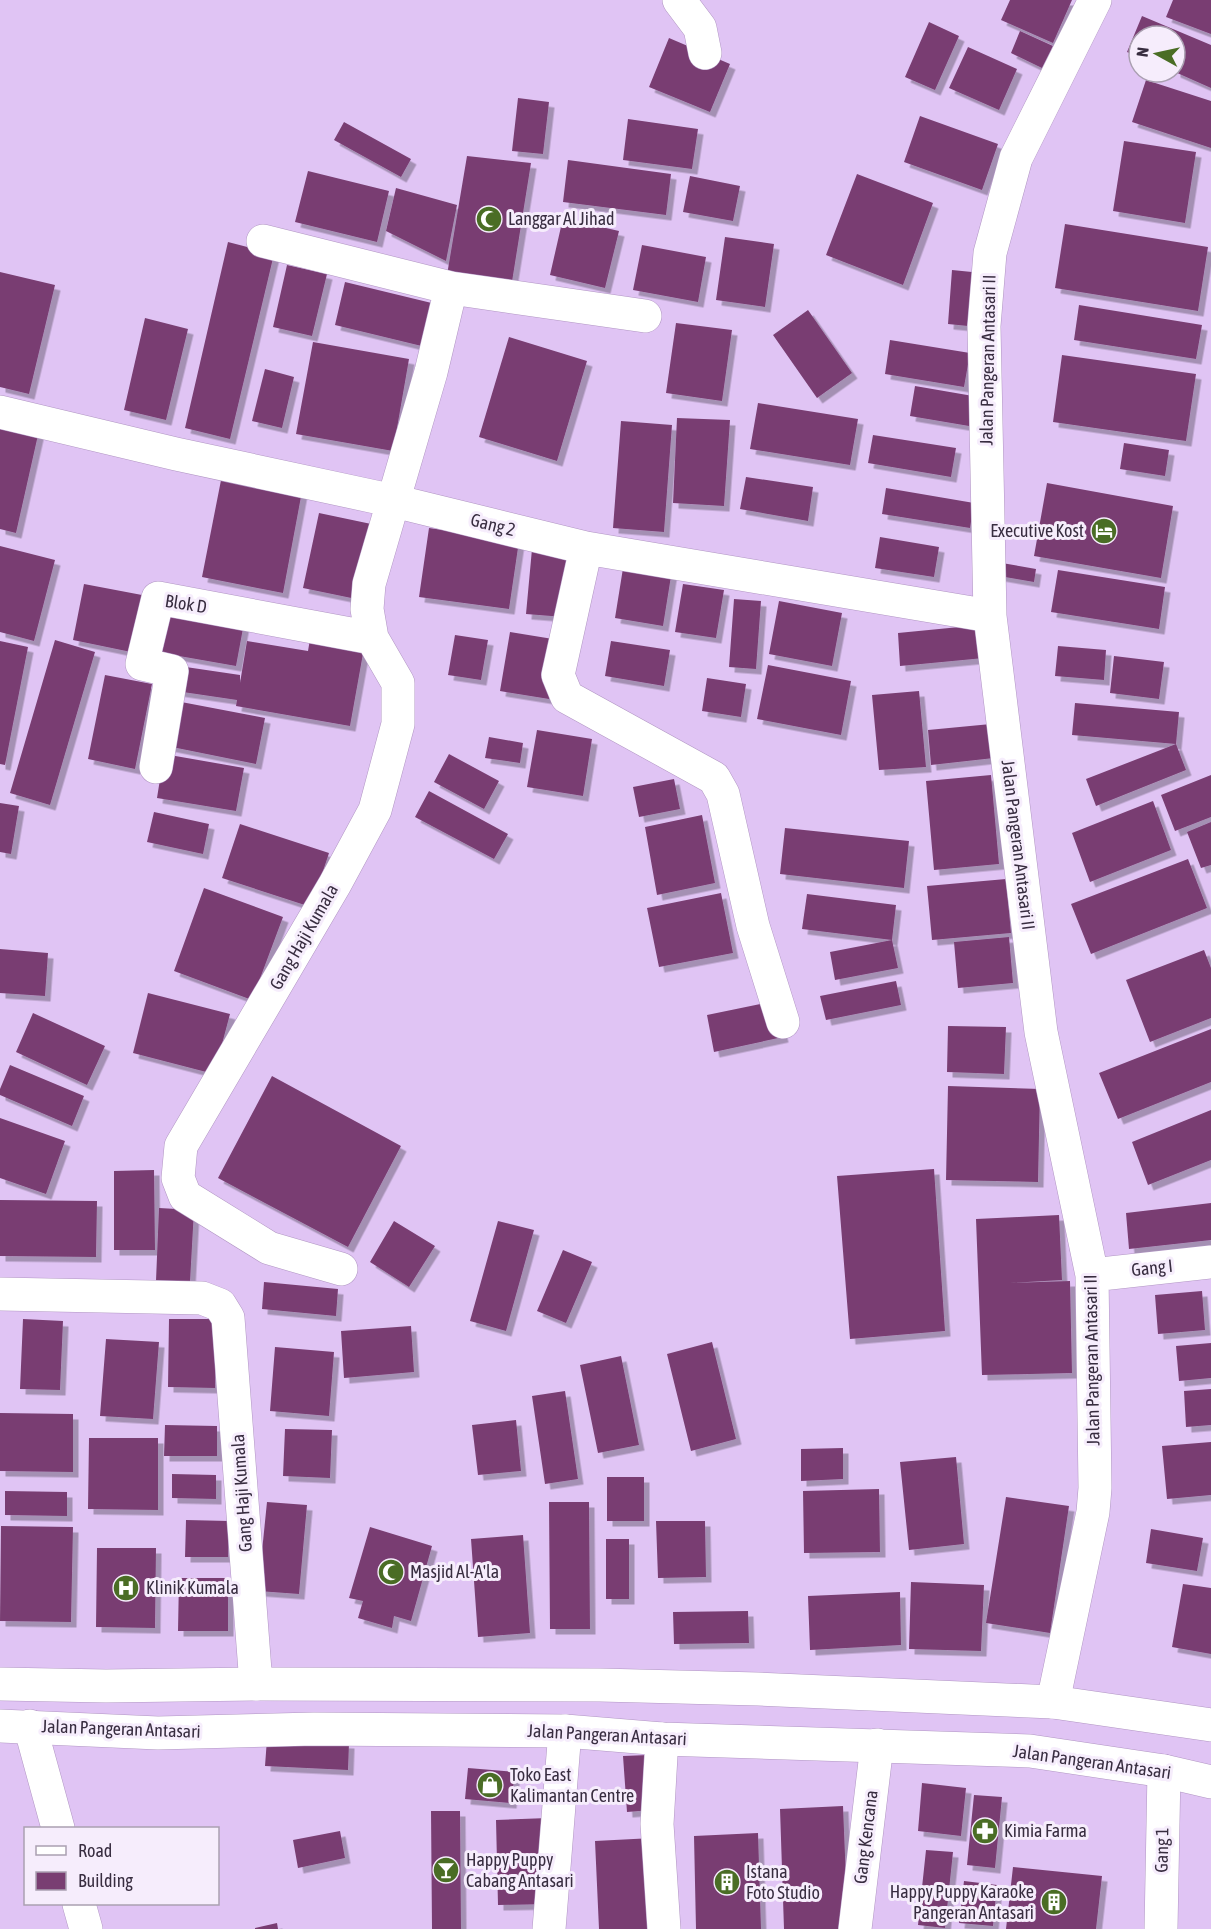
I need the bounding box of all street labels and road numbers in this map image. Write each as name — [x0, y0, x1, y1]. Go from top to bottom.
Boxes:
street label: Jalan Pangeran Antasari II — [976, 274, 999, 446]
street label: Gang 2 — [469, 509, 518, 540]
street label: Blok D — [164, 590, 208, 617]
street label: Jalan Pangeran Antasari II — [998, 759, 1039, 931]
street label: Gang Haji Kumala — [265, 880, 342, 993]
street label: Gang I — [1130, 1255, 1174, 1280]
street label: Jalan Pangeran Antasari II — [1080, 1274, 1103, 1446]
street label: Gang Haji Kumala — [227, 1433, 256, 1553]
street label: Jalan Pangeran Antasari — [41, 1715, 201, 1742]
street label: Jalan Pangeran Antasari — [527, 1720, 687, 1749]
street label: Jalan Pangeran Antasari — [1012, 1740, 1172, 1783]
street label: Gang Kencana — [849, 1789, 882, 1885]
street label: Gang 1 — [1151, 1827, 1172, 1873]

